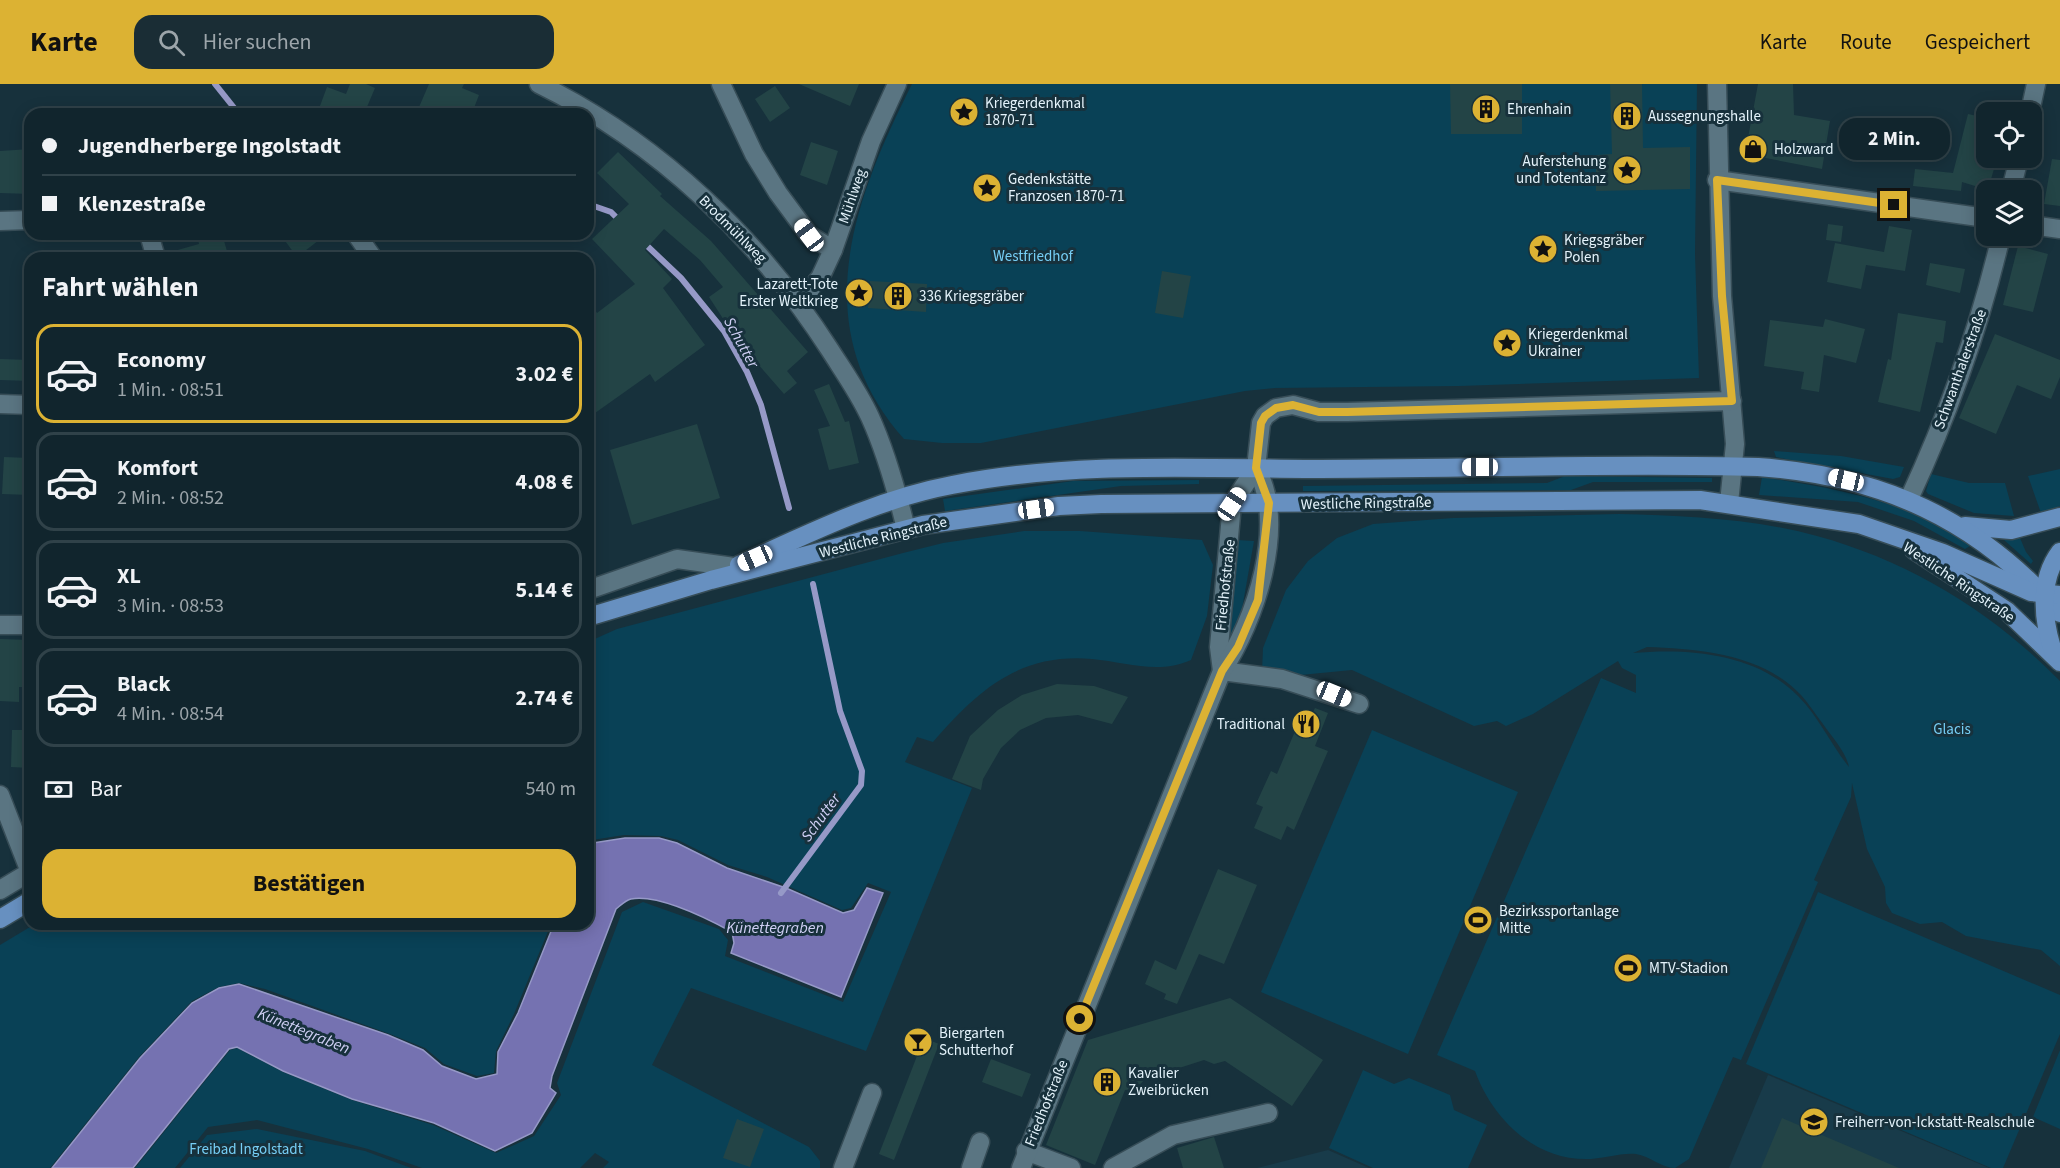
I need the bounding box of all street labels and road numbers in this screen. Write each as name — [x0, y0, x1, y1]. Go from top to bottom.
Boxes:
street label: Mühlweg — [833, 166, 872, 226]
street label: Brodmühlweg — [694, 191, 772, 268]
street label: Schwanthalerstraße — [1929, 306, 1992, 432]
street label: Westliche Ringstraße — [1300, 492, 1432, 515]
street label: Westliche Ringstraße — [817, 511, 949, 563]
street label: Westliche Ringstraße — [1899, 537, 2019, 628]
street label: Friedhofstraße — [1210, 538, 1241, 632]
street label: Friedhofstraße — [1020, 1057, 1073, 1150]

